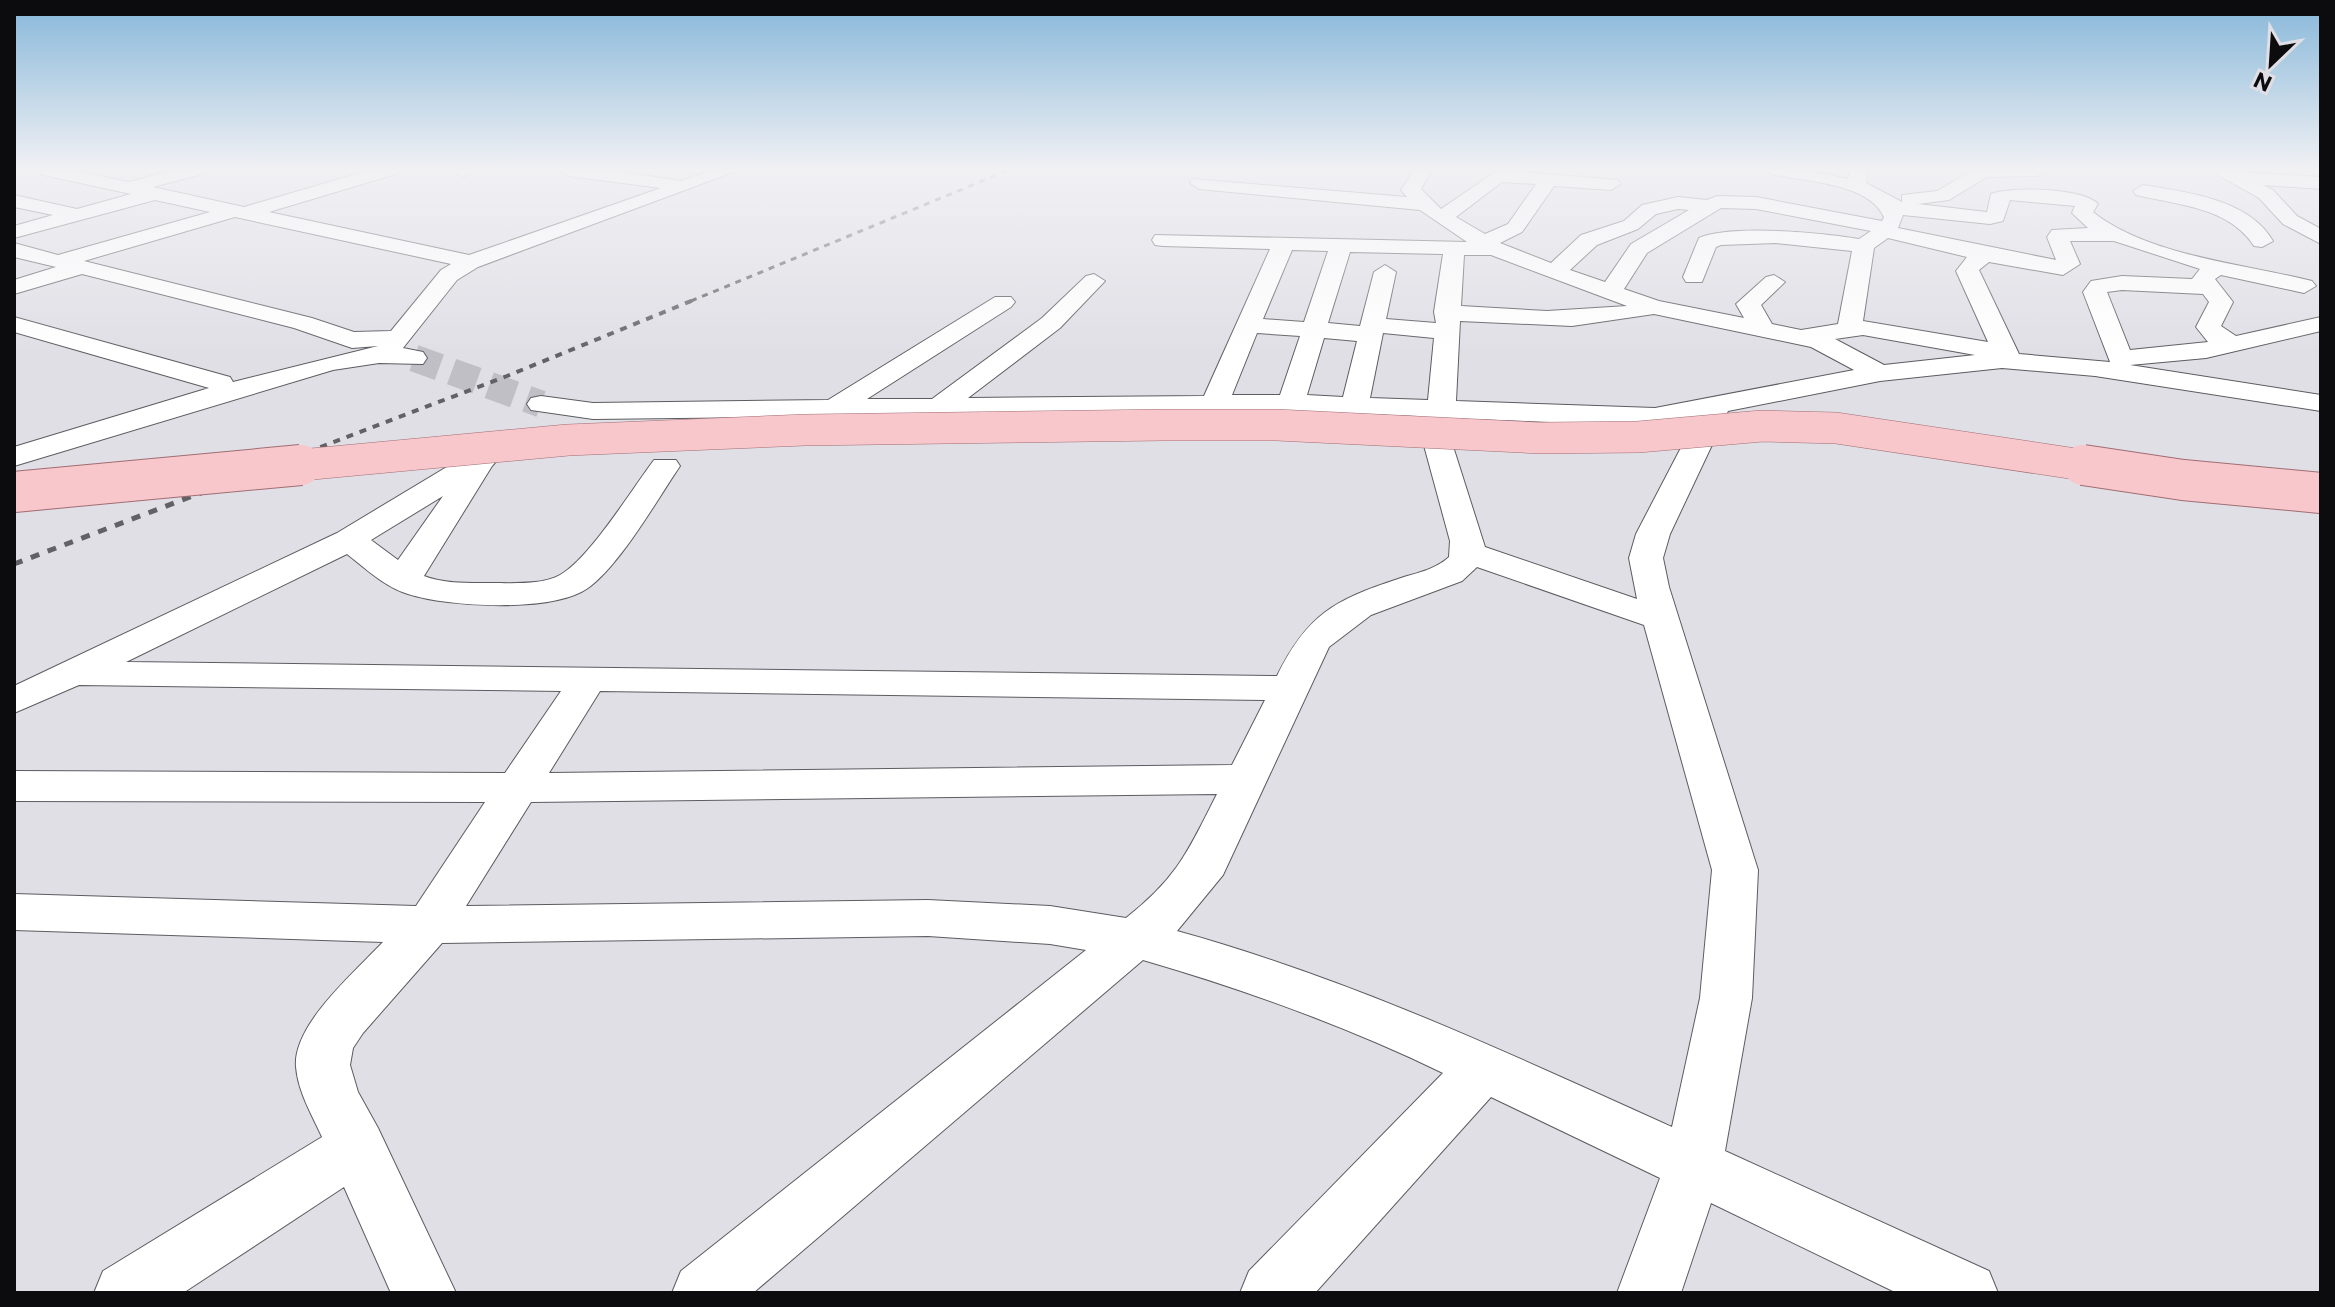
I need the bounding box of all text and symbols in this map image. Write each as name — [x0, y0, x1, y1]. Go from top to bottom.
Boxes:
north arrow — [2231, 24, 2311, 104]
text: N — [2249, 67, 2276, 98]

